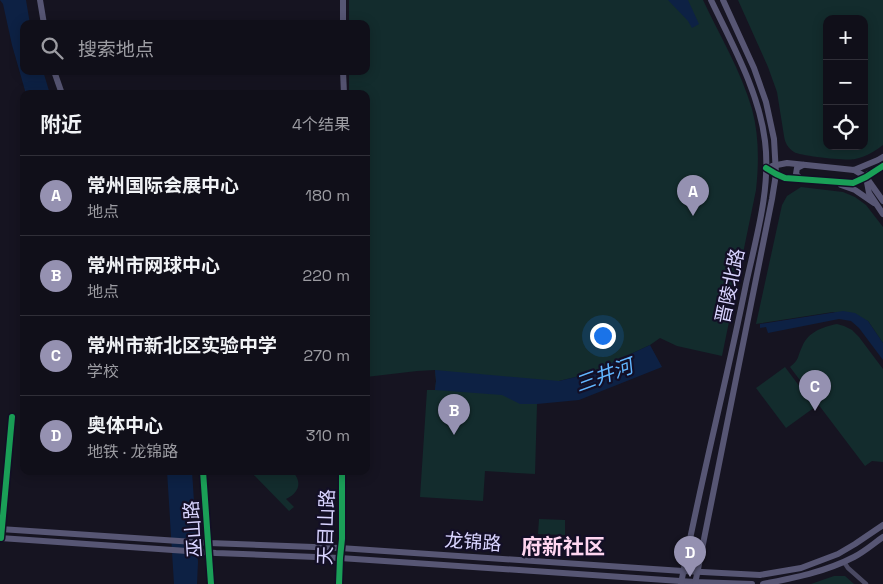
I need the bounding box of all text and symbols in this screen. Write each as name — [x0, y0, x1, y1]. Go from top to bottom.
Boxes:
map controls — [823, 15, 868, 150]
button: + — [823, 15, 868, 60]
search box — [20, 20, 370, 75]
icon: search — [38, 34, 66, 62]
text: 搜索地点 — [78, 37, 154, 62]
button: − — [823, 60, 868, 105]
button: locate — [823, 105, 868, 150]
text: 附近 — [40, 111, 82, 138]
text: 4个结果 — [292, 114, 350, 135]
text: 常州国际会展中心 — [87, 173, 239, 198]
pin: A — [677, 175, 709, 216]
text: A — [51, 185, 61, 206]
text: 180 m — [305, 185, 350, 206]
text: 地点 — [87, 201, 119, 222]
street label: 晋陵北路 — [710, 246, 750, 326]
text: 常州市网球中心 — [87, 253, 220, 278]
text: B — [51, 265, 61, 286]
text: 220 m — [303, 265, 350, 286]
text: 地点 — [87, 281, 119, 302]
your location — [590, 323, 616, 349]
text: 常州市新北区实验中学 — [87, 333, 277, 358]
text: C — [51, 345, 61, 366]
text: 270 m — [303, 345, 350, 366]
water label: 三井河 — [571, 351, 640, 397]
text: 学校 — [87, 361, 119, 382]
pin: C — [799, 370, 831, 411]
pin: B — [438, 394, 470, 435]
text: 奥体中心 — [87, 413, 163, 438]
text: D — [51, 425, 61, 446]
text: 310 m — [306, 425, 350, 446]
text: 地铁 · 龙锦路 — [87, 441, 178, 462]
street label: 天目山路 — [312, 489, 340, 565]
street label: 巫山路 — [179, 500, 207, 558]
street label: 龙锦路 — [444, 528, 502, 556]
district label: 府新社区 — [521, 533, 605, 560]
pin: D — [674, 536, 706, 577]

